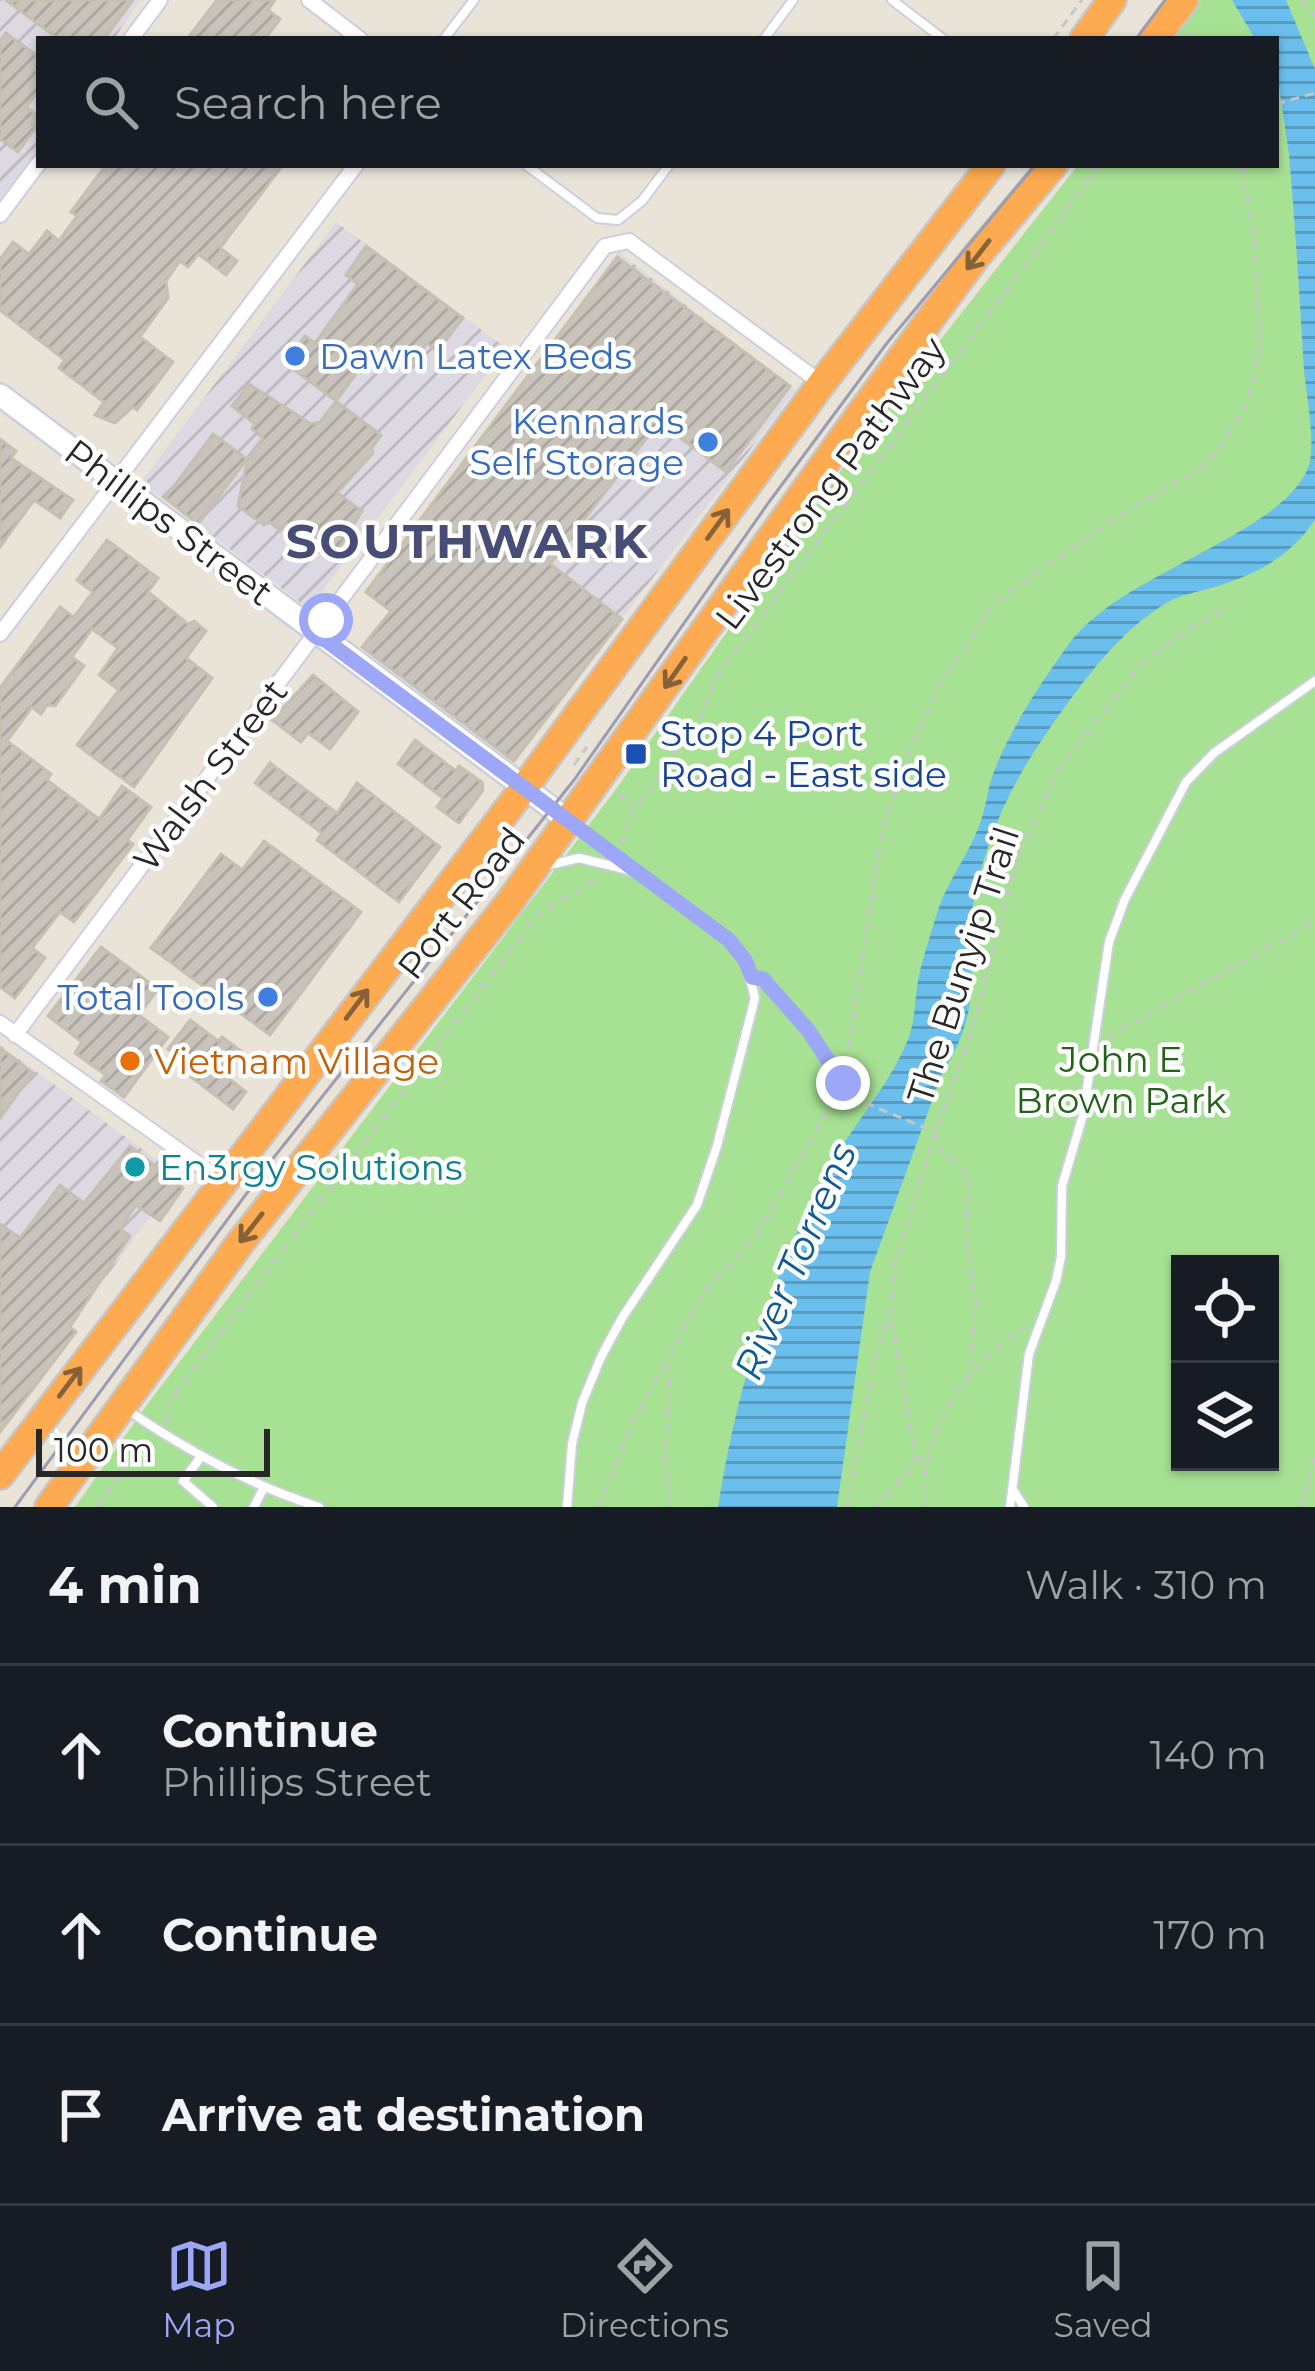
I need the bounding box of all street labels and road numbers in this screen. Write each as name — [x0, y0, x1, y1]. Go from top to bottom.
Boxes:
street label: Livestrong Pathway — [706, 328, 955, 638]
street label: Phillips Street — [56, 429, 282, 615]
street label: Walsh Street — [123, 670, 297, 880]
street label: Port Road — [388, 818, 534, 988]
street label: The Bunyip Trail — [898, 821, 1028, 1109]

